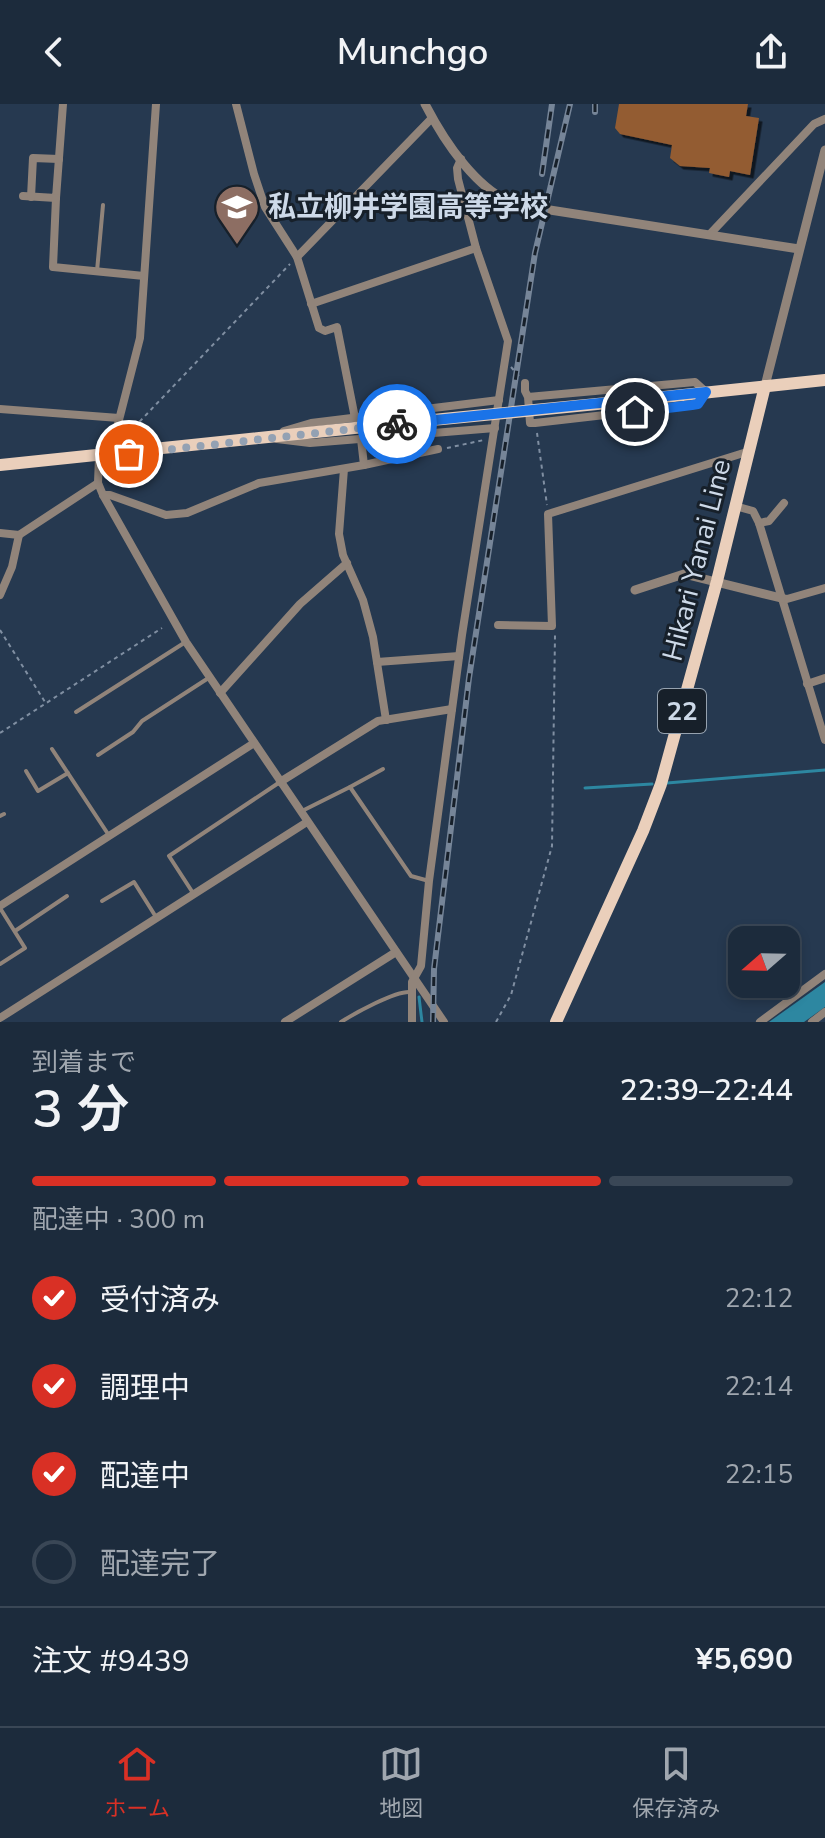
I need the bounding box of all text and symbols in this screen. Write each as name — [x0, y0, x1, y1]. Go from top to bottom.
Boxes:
text: Munchgo — [337, 28, 488, 77]
icon: back — [32, 30, 76, 74]
icon: share — [749, 30, 793, 74]
school or university icon: 私立柳井学園高等学校 — [213, 183, 261, 246]
place label: 私立柳井学園高等学校 — [268, 188, 548, 226]
pin — [601, 378, 669, 446]
courier — [357, 384, 437, 464]
icon: home — [613, 390, 657, 434]
icon: bike — [375, 402, 419, 446]
pin — [95, 420, 163, 488]
icon: bag — [107, 432, 151, 476]
street label: Hikari Yanai Line — [654, 455, 740, 665]
road number: 22 — [658, 689, 706, 733]
north arrow — [728, 926, 800, 998]
map controls — [728, 926, 800, 998]
text: 到着まで — [32, 1045, 136, 1080]
text: 22:39–22:44 — [620, 1070, 793, 1111]
text: 3 分 — [32, 1074, 129, 1145]
text: 配達中 · 300 m — [32, 1202, 205, 1237]
icon: check — [32, 1276, 76, 1320]
text: 受付済み — [100, 1280, 220, 1321]
text: 22:12 — [725, 1281, 793, 1316]
icon: check — [32, 1364, 76, 1408]
text: 調理中 — [100, 1368, 190, 1409]
text: 22:14 — [725, 1369, 793, 1404]
icon: check — [32, 1452, 76, 1496]
text: 配達中 — [100, 1456, 190, 1497]
text: 22:15 — [725, 1457, 793, 1492]
text: 配達完了 — [100, 1544, 220, 1585]
text: ¥5,690 — [696, 1639, 793, 1680]
text: 注文 #9439 — [32, 1641, 190, 1682]
tab: ホーム — [105, 1742, 170, 1824]
tab: 地図 — [379, 1742, 423, 1824]
tab: 保存済み — [632, 1742, 720, 1824]

